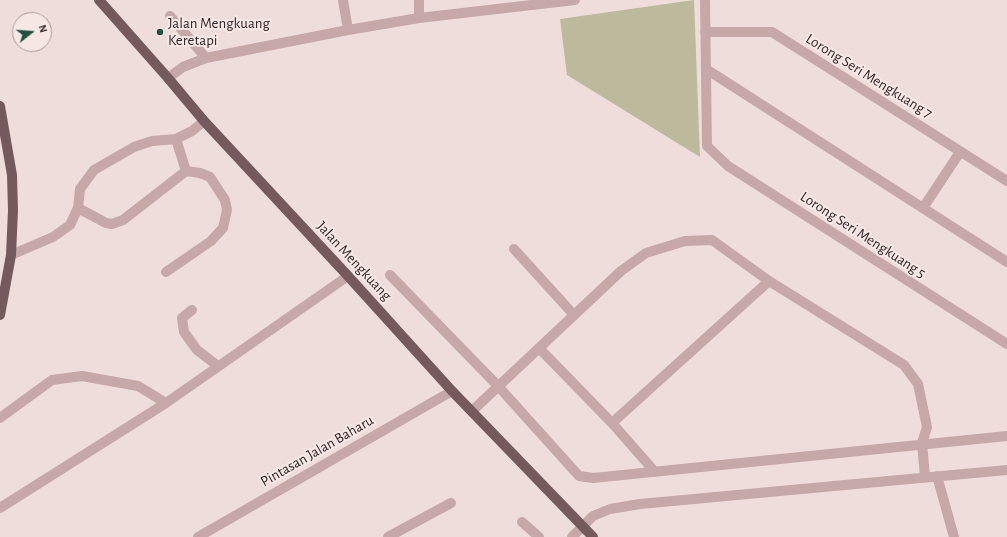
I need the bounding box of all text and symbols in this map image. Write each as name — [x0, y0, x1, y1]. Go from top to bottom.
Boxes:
north arrow — [12, 12, 52, 52]
place label: Jalan Mengkuang Keretapi — [168, 14, 270, 49]
text: N — [37, 23, 49, 34]
marker: Jalan Mengkuang Keretapi — [155, 27, 165, 37]
street label: Lorong Seri Mengkuang 7 — [802, 30, 936, 122]
street label: Lorong Seri Mengkuang 5 — [797, 188, 929, 282]
street label: Jalan Mengkuang — [313, 218, 395, 304]
street label: Pintasan Jalan Baharu — [257, 411, 377, 491]

